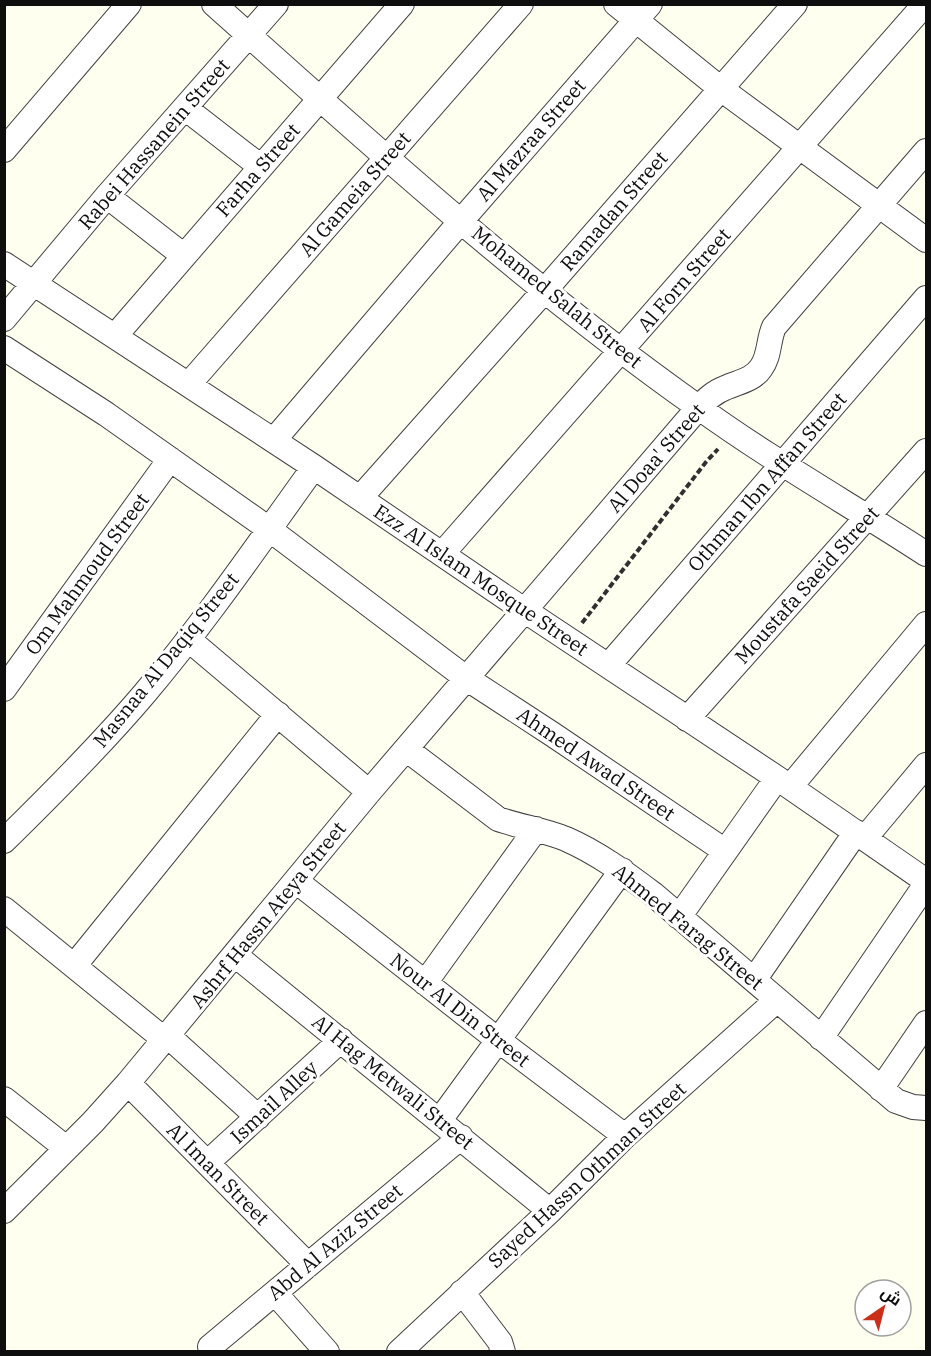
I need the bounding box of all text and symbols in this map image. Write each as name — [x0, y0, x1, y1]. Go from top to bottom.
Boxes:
street label: Rabei Hassanein Street — [72, 52, 235, 235]
street label: Al Mazraa Street — [470, 73, 591, 207]
street label: Farha Street — [209, 117, 306, 222]
street label: Al Gameia Street — [293, 125, 416, 262]
street label: Ramadan Street — [554, 145, 673, 277]
street label: Mohamed Salah Street — [467, 219, 648, 374]
street label: Al Forn Street — [631, 222, 736, 337]
street label: Othman Ibn Affan Street — [681, 386, 852, 577]
street label: Al Doaa' Street — [601, 397, 710, 518]
street label: Om Mahmoud Street — [18, 487, 155, 660]
street label: Ezz Al Islam Mosque Street — [369, 497, 594, 662]
street label: Moustafa Saeid Street — [728, 500, 885, 669]
street label: Masnaa Al Daqiq Street — [87, 567, 245, 753]
street label: Ahmed Awad Street — [512, 701, 681, 827]
street label: Ashrf Hassn Ateya Street — [184, 816, 352, 1014]
street label: Ahmed Farag Street — [607, 857, 769, 996]
street label: Nour Al Din Street — [385, 946, 536, 1073]
street label: Al Hag Metwali Street — [307, 1008, 480, 1155]
street label: Ismail Alley — [224, 1054, 323, 1149]
street label: Sayed Hassn Othman Street — [482, 1076, 692, 1274]
street label: Al Iman Street — [161, 1116, 276, 1231]
street label: Abd Al Aziz Street — [262, 1177, 408, 1306]
north arrow — [853, 1278, 913, 1338]
text: ش — [877, 1282, 906, 1310]

